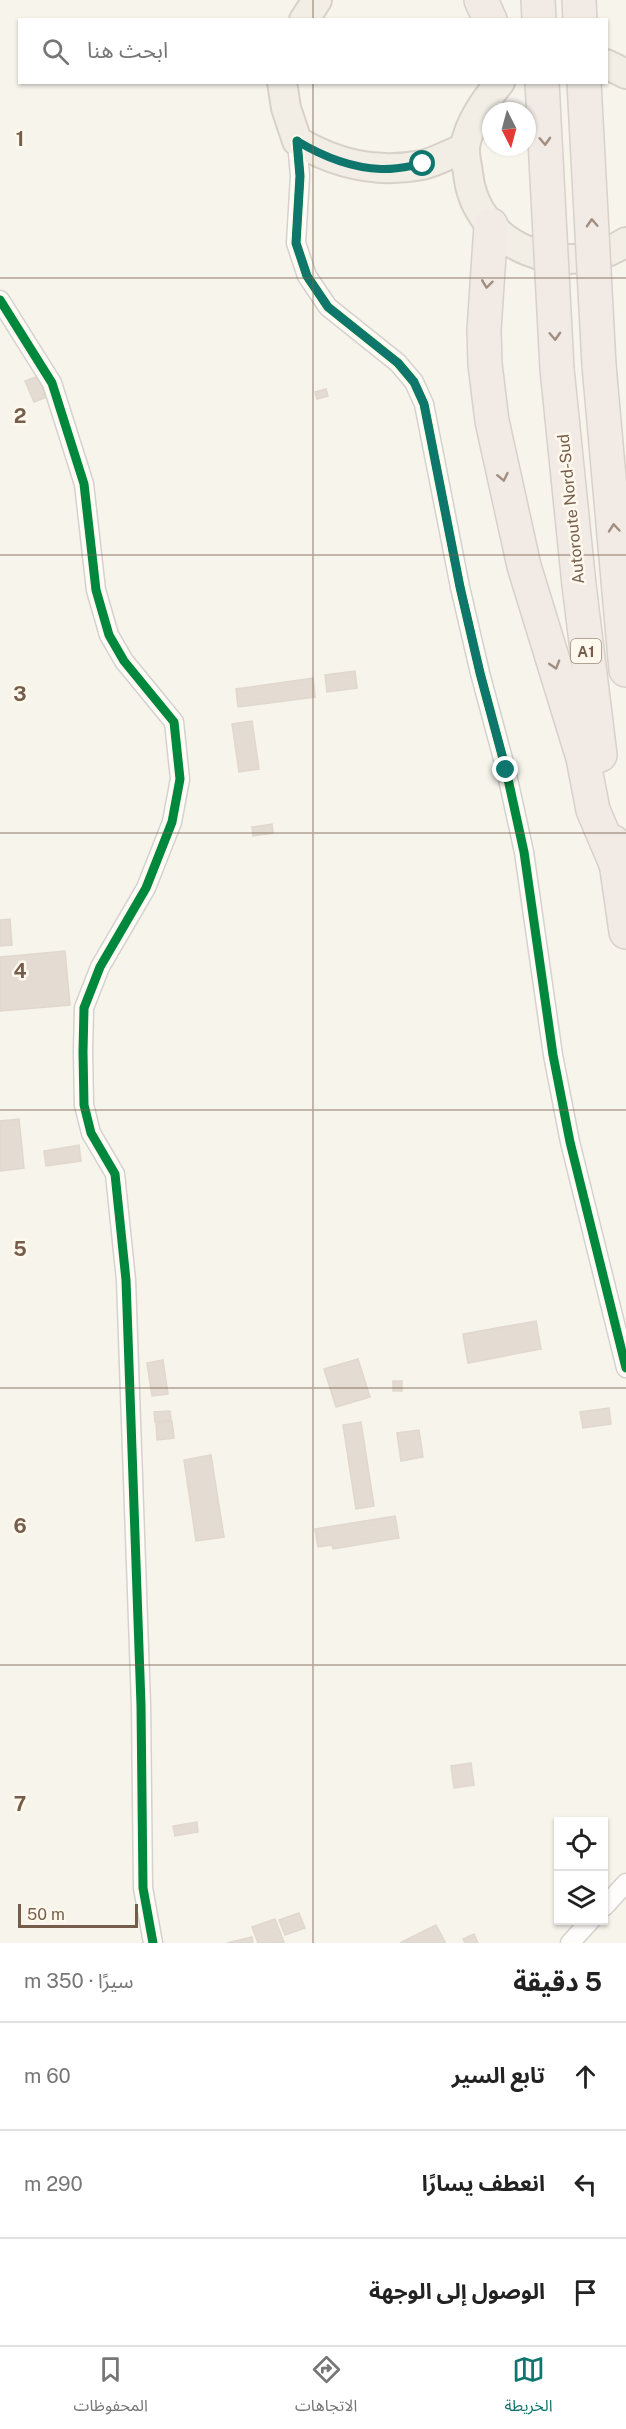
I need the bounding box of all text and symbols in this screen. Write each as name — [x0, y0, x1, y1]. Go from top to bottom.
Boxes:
search box — [18, 18, 608, 84]
icon: search — [39, 35, 72, 68]
text: ابحث هنا — [87, 37, 168, 63]
north arrow — [482, 102, 536, 156]
text: 1 — [16, 127, 24, 151]
one-way arrow — [539, 136, 552, 145]
route start — [409, 150, 435, 176]
one-way arrow — [585, 218, 598, 227]
one-way arrow — [481, 279, 493, 288]
one-way arrow — [549, 331, 562, 340]
text: 2 — [14, 404, 26, 428]
street label: Autoroute Nord-Sud — [554, 433, 588, 585]
one-way arrow — [496, 472, 509, 482]
one-way arrow — [608, 523, 621, 532]
road number: A1 — [571, 639, 601, 663]
one-way arrow — [548, 659, 560, 670]
text: 3 — [13, 682, 27, 706]
route end — [492, 756, 518, 782]
text: 4 — [13, 959, 27, 983]
text: 5 — [13, 1237, 27, 1261]
text: 6 — [13, 1514, 27, 1538]
text: 7 — [14, 1792, 26, 1816]
map controls — [554, 1817, 608, 1925]
button: locate — [554, 1817, 608, 1871]
button: layers — [554, 1871, 608, 1925]
scale bar — [18, 1901, 138, 1928]
text: 50 m — [27, 1905, 65, 1924]
text: 5 دقيقة — [513, 1966, 602, 1997]
text: سيرًا · 350 m — [24, 1969, 133, 1993]
icon: ahead — [569, 2060, 602, 2093]
text: تابع السير — [452, 2062, 545, 2088]
text: 60 m — [24, 2064, 71, 2088]
icon: left — [569, 2168, 602, 2201]
text: انعطف يسارًا — [422, 2170, 545, 2196]
text: 290 m — [24, 2172, 83, 2196]
icon: arrive — [569, 2276, 602, 2309]
text: الوصول إلى الوجهة — [369, 2278, 545, 2304]
tab: المحفوظات — [74, 2353, 148, 2423]
tab: الاتجاهات — [295, 2353, 357, 2423]
tab: الخريطة — [505, 2353, 552, 2423]

